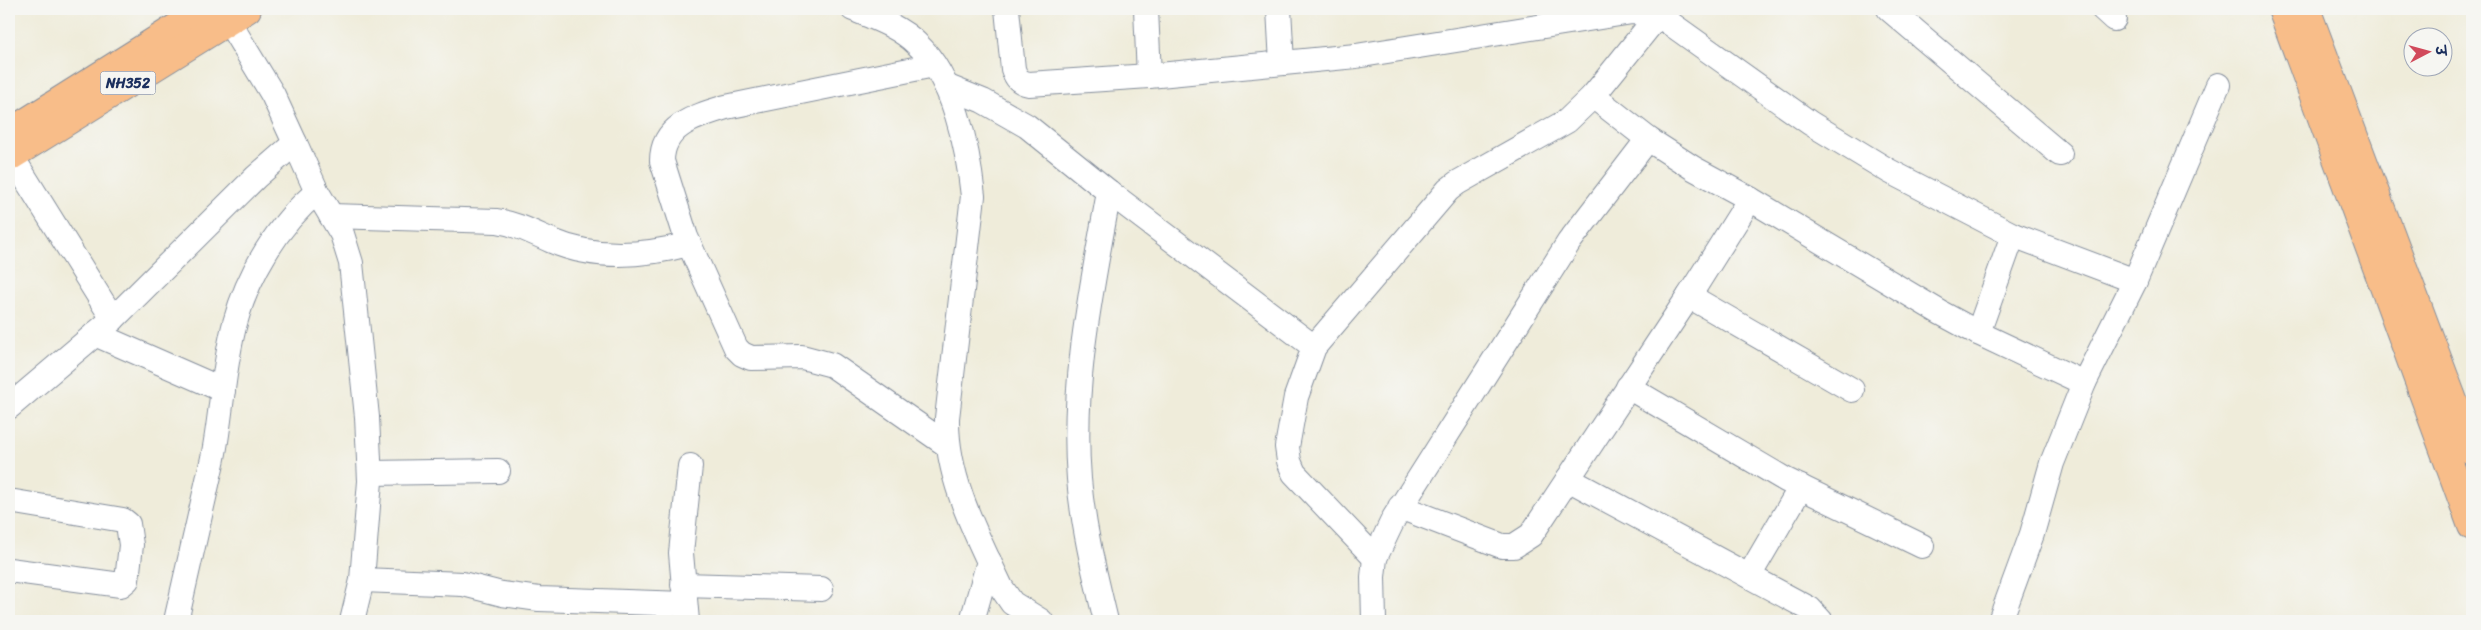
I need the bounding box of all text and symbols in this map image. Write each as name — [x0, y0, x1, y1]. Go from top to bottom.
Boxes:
north arrow — [2404, 28, 2454, 78]
text: उ — [2427, 43, 2454, 58]
road number: NH352 — [100, 72, 156, 95]

